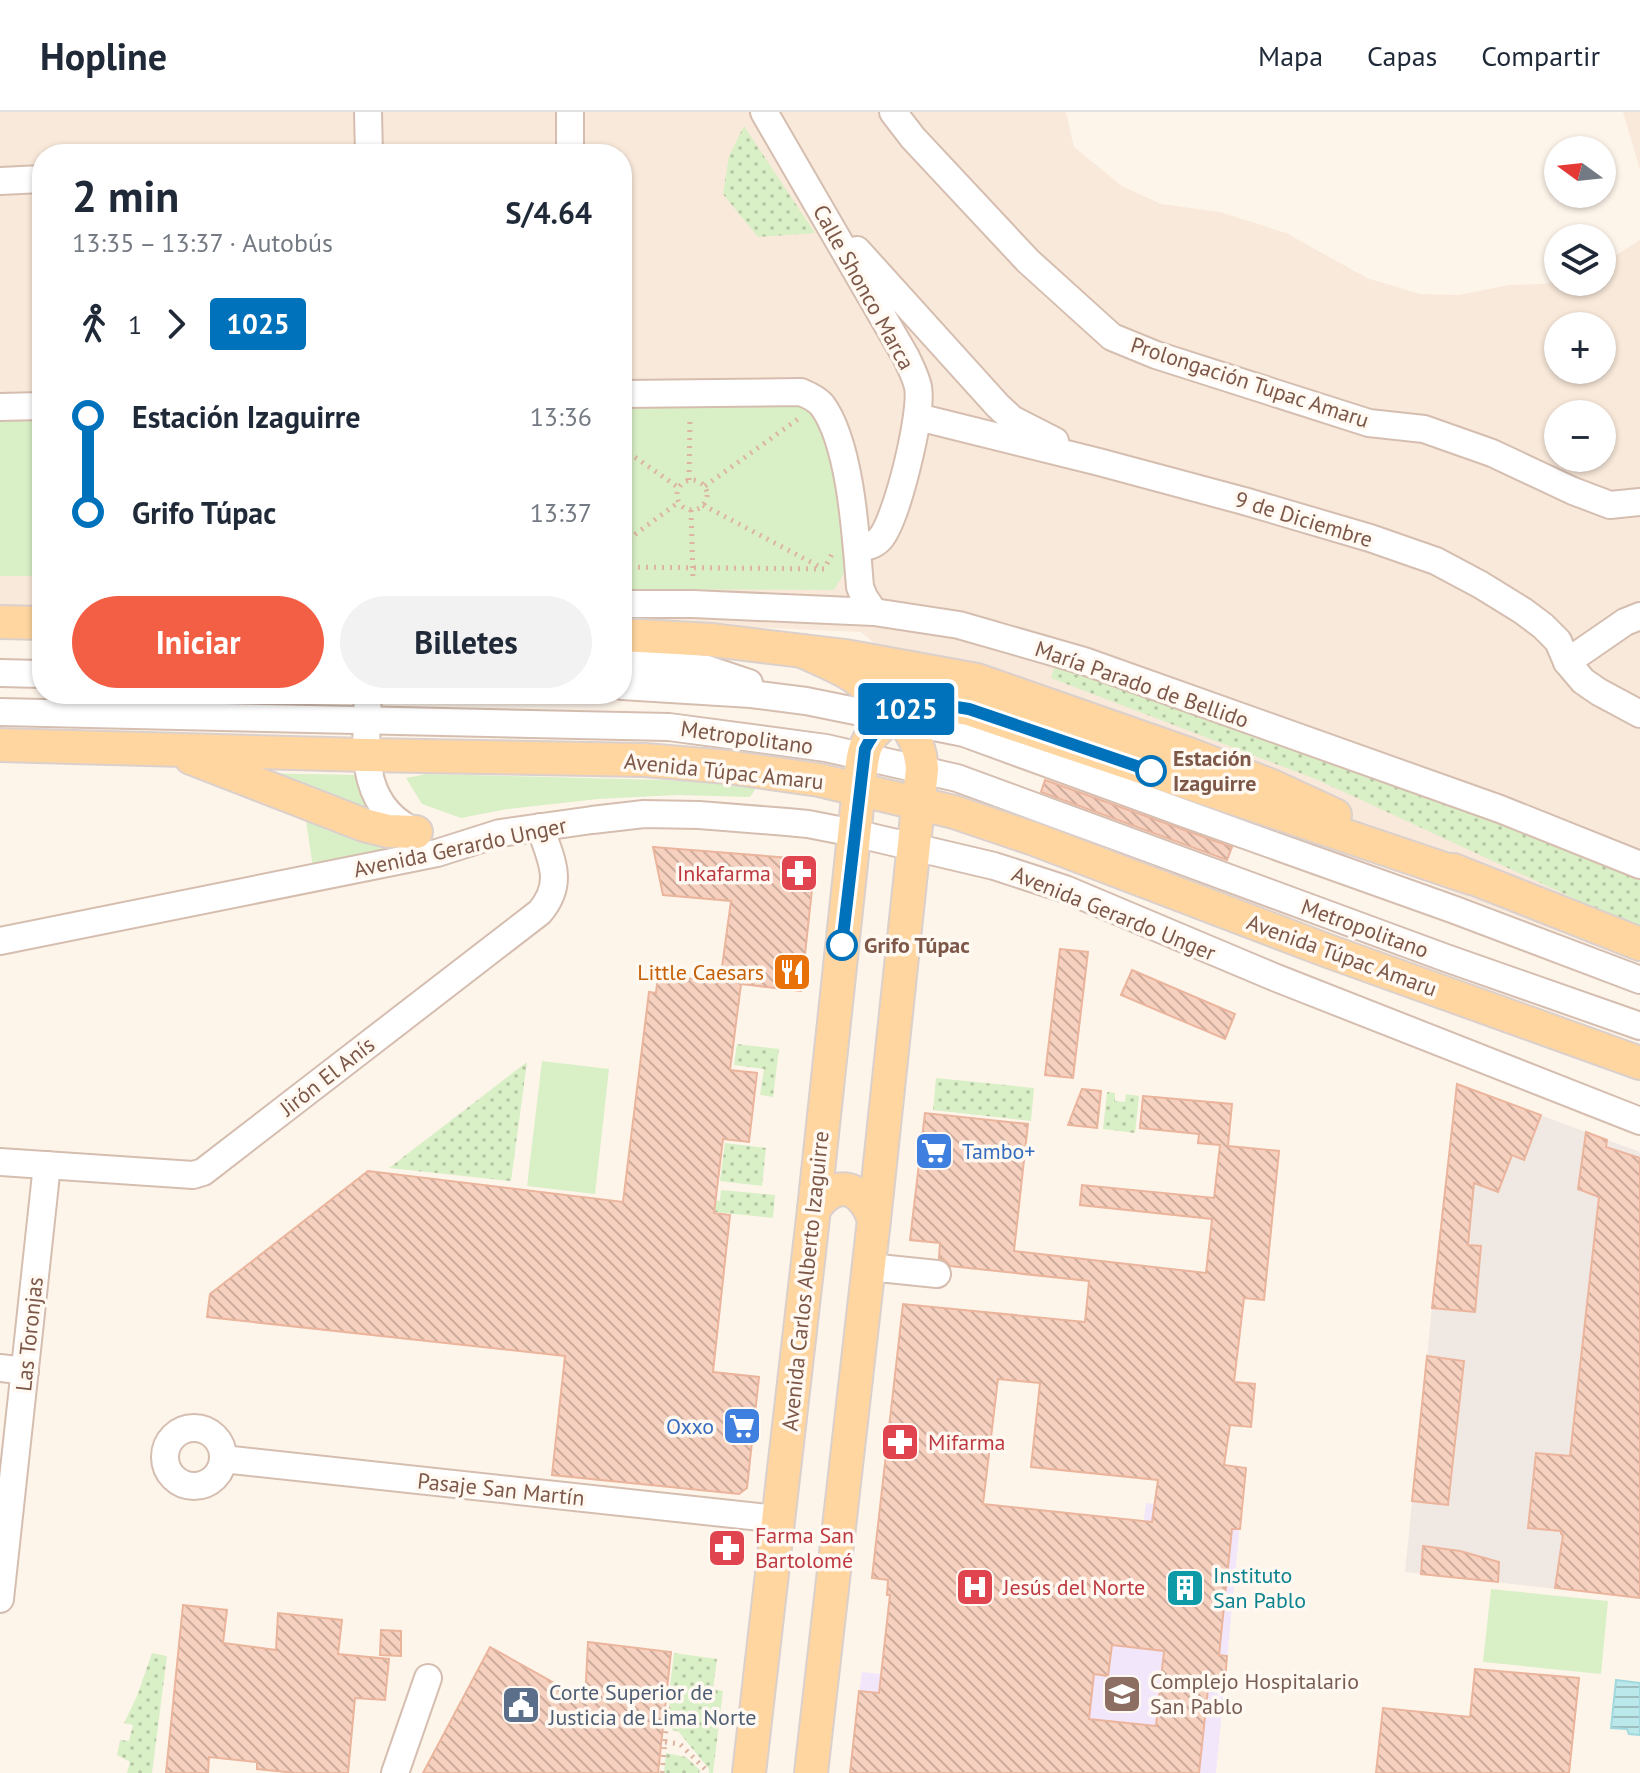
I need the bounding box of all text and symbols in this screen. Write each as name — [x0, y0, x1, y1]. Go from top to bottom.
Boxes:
text: Hopline — [40, 31, 167, 80]
text: Mapa — [1258, 37, 1323, 74]
text: Capas — [1367, 37, 1437, 74]
text: Compartir — [1481, 37, 1600, 74]
north arrow — [1544, 136, 1616, 208]
map controls — [1544, 136, 1616, 472]
text: 2 min — [72, 167, 179, 224]
text: S/4.64 — [505, 193, 592, 232]
street label: Calle Shonco Marca — [807, 200, 921, 374]
button: layers — [1544, 224, 1616, 296]
text: 13:35 – 13:37 · Autobús — [72, 226, 333, 259]
icon: walk — [72, 302, 116, 346]
icon: forward — [154, 302, 198, 346]
text: 1025 — [226, 305, 290, 342]
text: 1 — [128, 308, 142, 341]
button: + — [1544, 312, 1616, 384]
street label: Prolongación Tupac Amaru — [1127, 330, 1373, 434]
text: Estación Izaguirre — [132, 397, 361, 436]
text: 13:36 — [530, 400, 592, 433]
button: − — [1544, 400, 1616, 472]
street label: 9 de Diciembre — [1232, 485, 1376, 553]
text: Grifo Túpac — [132, 493, 276, 532]
text: 13:37 — [530, 496, 592, 529]
button: Iniciar — [72, 596, 324, 688]
button: Billetes — [340, 596, 592, 688]
street label: María Parado de Bellido — [1031, 634, 1253, 734]
line badge: 1025 — [850, 683, 962, 735]
text: 1025 — [874, 690, 938, 727]
street label: Metropolitano — [679, 714, 815, 760]
place label: Estación Izaguirre — [1173, 744, 1256, 797]
street label: Avenida Túpac Amaru — [623, 747, 825, 795]
marker: Estación Izaguirre — [1136, 756, 1166, 786]
street label: Avenida Gerardo Unger — [351, 811, 570, 883]
pharmacy icon: Inkafarma — [778, 852, 820, 894]
place label: Inkafarma — [677, 859, 771, 887]
street label: Avenida Gerardo Unger — [1008, 859, 1220, 967]
street label: Metropolitano — [1297, 892, 1433, 964]
street label: Avenida Túpac Amaru — [1243, 908, 1441, 1002]
marker: Grifo Túpac — [827, 930, 857, 960]
place label: Grifo Túpac — [864, 931, 970, 959]
restaurant icon: Little Caesars — [771, 951, 813, 993]
place label: Little Caesars — [637, 958, 764, 986]
street label: Jirón El Anís — [273, 1030, 380, 1122]
street label: Avenida Carlos Alberto Izaguirre — [775, 1130, 835, 1432]
supermarket icon: Tambo+ — [913, 1130, 955, 1172]
place label: Tambo+ — [962, 1137, 1035, 1165]
street label: Las Toronjas — [9, 1275, 49, 1393]
supermarket icon: Oxxo — [721, 1405, 763, 1447]
place label: Oxxo — [666, 1412, 714, 1440]
pharmacy icon: Mifarma — [879, 1421, 921, 1463]
place label: Mifarma — [928, 1428, 1005, 1456]
street label: Pasaje San Martín — [416, 1466, 586, 1512]
place label: Farma San Bartolomé — [755, 1521, 854, 1574]
pharmacy icon: Farma San Bartolomé — [706, 1527, 748, 1569]
place label: Instituto San Pablo — [1213, 1561, 1306, 1614]
hospital icon: Jesús del Norte — [954, 1566, 996, 1608]
building icon: Instituto San Pablo — [1164, 1567, 1206, 1609]
place label: Jesús del Norte — [1002, 1573, 1145, 1601]
place label: Complejo Hospitalario San Pablo — [1150, 1667, 1359, 1720]
school or university icon: Complejo Hospitalario San Pablo — [1101, 1673, 1143, 1715]
place label: Corte Superior de Justicia de Lima Norte — [548, 1678, 756, 1731]
public building icon: Corte Superior de Justicia de Lima Norte — [500, 1684, 542, 1726]

